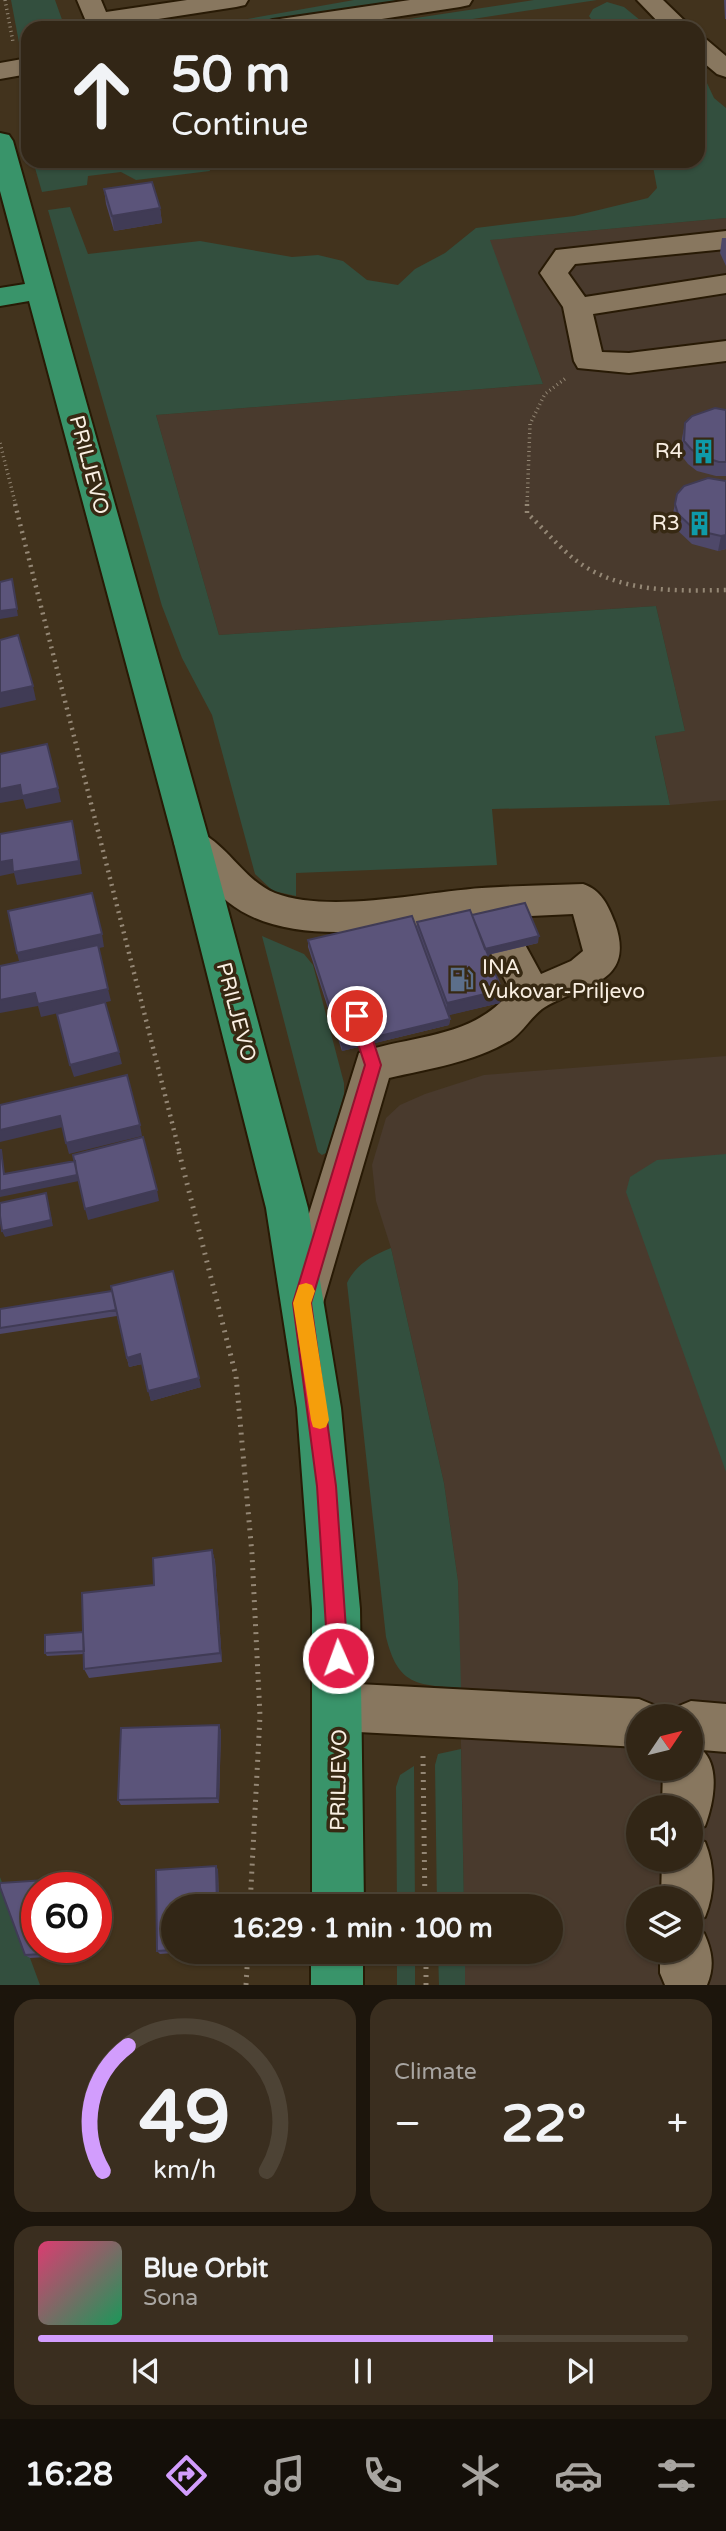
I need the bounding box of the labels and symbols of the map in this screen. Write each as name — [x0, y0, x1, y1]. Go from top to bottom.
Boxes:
street label: PRILJEVO — [64, 413, 114, 517]
building icon: R4 — [689, 437, 717, 465]
place label: R4 — [655, 439, 683, 464]
building icon: R3 — [686, 509, 714, 537]
place label: R3 — [652, 511, 680, 536]
place label: INA Vukovar-Priljevo — [482, 955, 645, 1004]
street label: PRILJEVO — [211, 960, 261, 1064]
fuel station icon: INA Vukovar-Priljevo — [448, 965, 476, 993]
pin — [327, 986, 387, 1046]
position arrow — [301, 1621, 375, 1695]
north arrow — [626, 1704, 704, 1782]
street label: PRILJEVO — [326, 1729, 352, 1831]
speed limit sign: 60 — [21, 1872, 112, 1963]

